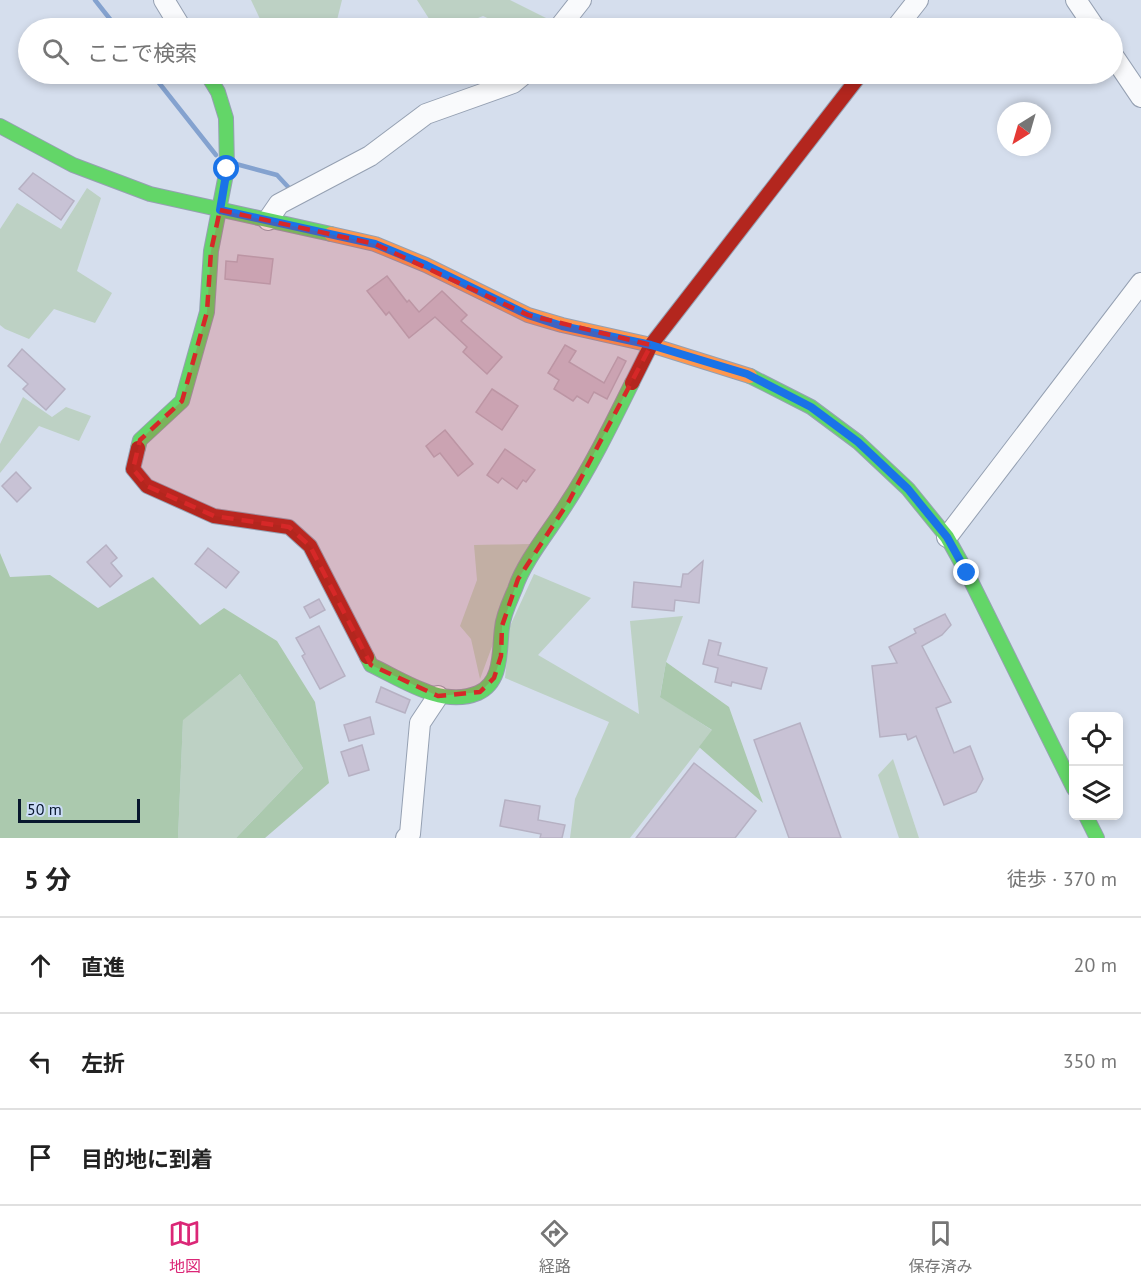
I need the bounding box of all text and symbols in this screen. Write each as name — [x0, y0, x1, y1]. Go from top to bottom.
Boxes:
search box — [18, 18, 1123, 84]
icon: search — [39, 35, 72, 68]
text: ここで検索 — [87, 39, 197, 67]
north arrow — [997, 102, 1051, 156]
route start — [213, 155, 239, 181]
route end — [953, 559, 979, 585]
map controls — [1069, 712, 1123, 820]
button: locate — [1069, 712, 1123, 766]
button: layers — [1069, 766, 1123, 820]
scale bar — [18, 796, 140, 824]
text: 50 m — [27, 799, 62, 819]
text: 5 分 — [24, 863, 71, 896]
text: 徒歩 · 370 m — [1007, 866, 1117, 892]
icon: ahead — [24, 949, 57, 982]
text: 20 m — [1074, 952, 1117, 978]
text: 直進 — [81, 953, 125, 981]
icon: left — [24, 1045, 57, 1078]
text: 350 m — [1063, 1048, 1117, 1074]
text: 左折 — [81, 1049, 125, 1077]
icon: arrive — [24, 1141, 57, 1174]
text: 目的地に到着 — [81, 1145, 213, 1173]
tab: 地図 — [168, 1217, 201, 1277]
tab: 経路 — [538, 1217, 571, 1277]
tab: 保存済み — [908, 1217, 972, 1277]

